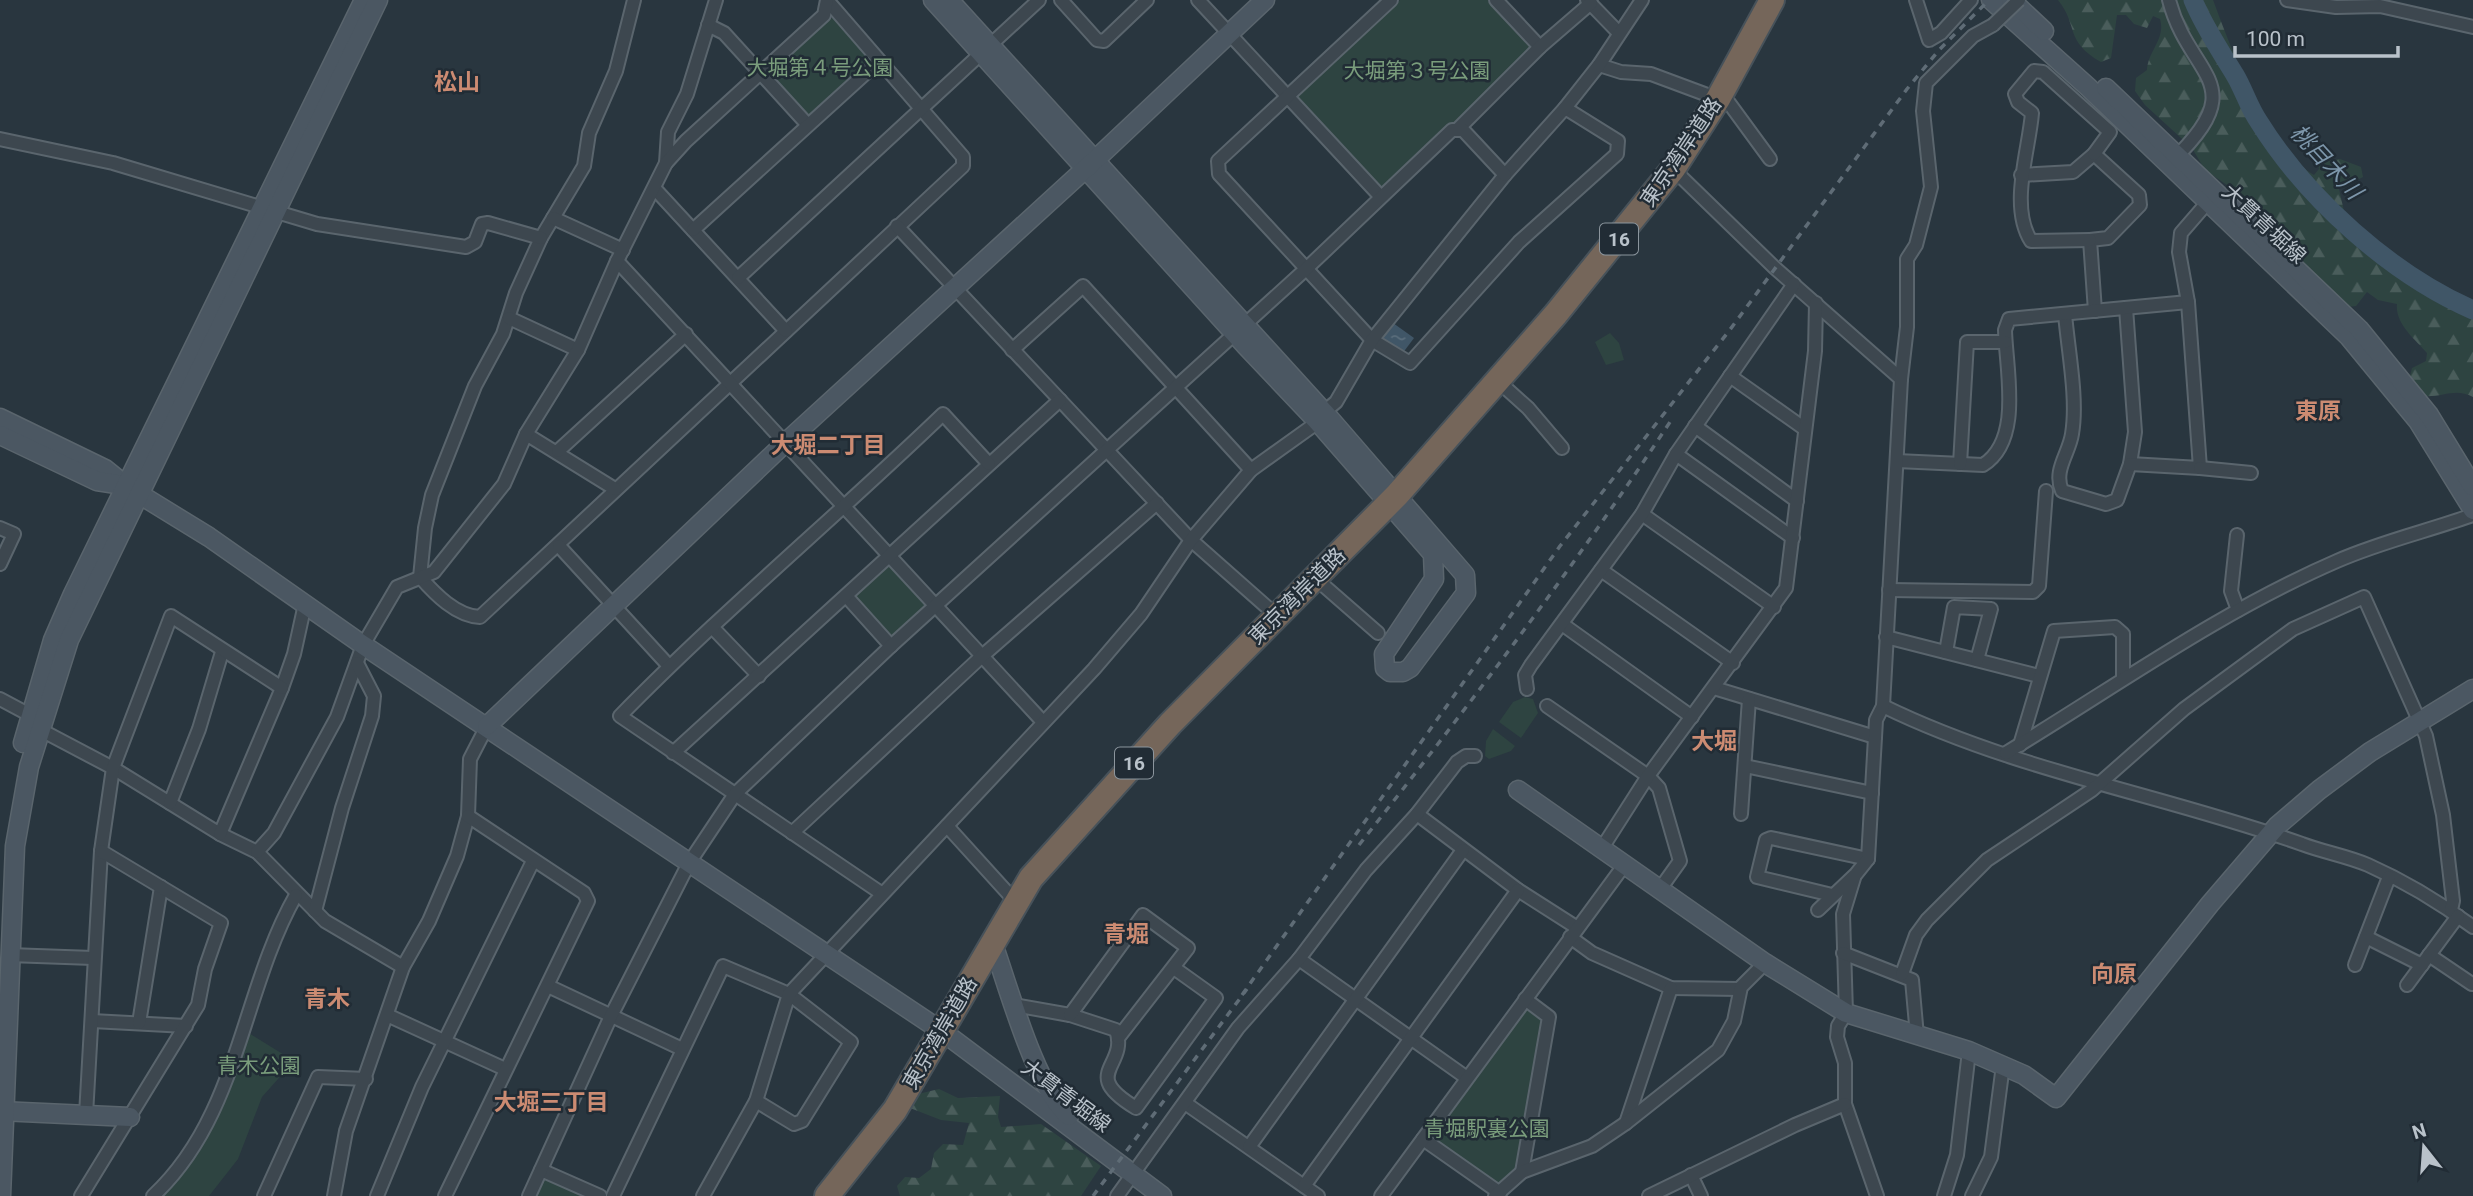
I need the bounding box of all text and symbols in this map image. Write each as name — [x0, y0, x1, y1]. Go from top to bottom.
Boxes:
scale bar — [2235, 14, 2398, 58]
text: 100 m — [2246, 27, 2305, 51]
park label: 大堀第４号公園 — [747, 56, 894, 80]
park label: 大堀第３号公園 — [1344, 59, 1491, 83]
district label: 松山 — [434, 69, 480, 96]
street label: 東京湾岸道路 — [1636, 93, 1726, 211]
water label: 桃目木川 — [2285, 119, 2369, 207]
street label: 大貫青堀線 — [2217, 179, 2311, 269]
road number: 16 — [1600, 224, 1638, 255]
district label: 東原 — [2295, 398, 2341, 425]
district label: 大堀二丁目 — [771, 432, 886, 459]
street label: 東京湾岸道路 — [1244, 543, 1350, 649]
district label: 大堀 — [1691, 728, 1737, 755]
road number: 16 — [1115, 748, 1153, 778]
district label: 青堀 — [1103, 921, 1149, 948]
district label: 向原 — [2091, 961, 2137, 988]
street label: 東京湾岸道路 — [898, 972, 982, 1094]
district label: 青木 — [304, 986, 350, 1013]
park label: 青木公園 — [217, 1054, 301, 1078]
street label: 大貫青堀線 — [1017, 1055, 1115, 1137]
district label: 大堀三丁目 — [494, 1089, 609, 1116]
north arrow — [2389, 1112, 2459, 1182]
park label: 青堀駅裏公園 — [1424, 1117, 1550, 1141]
text: N — [2409, 1118, 2429, 1144]

